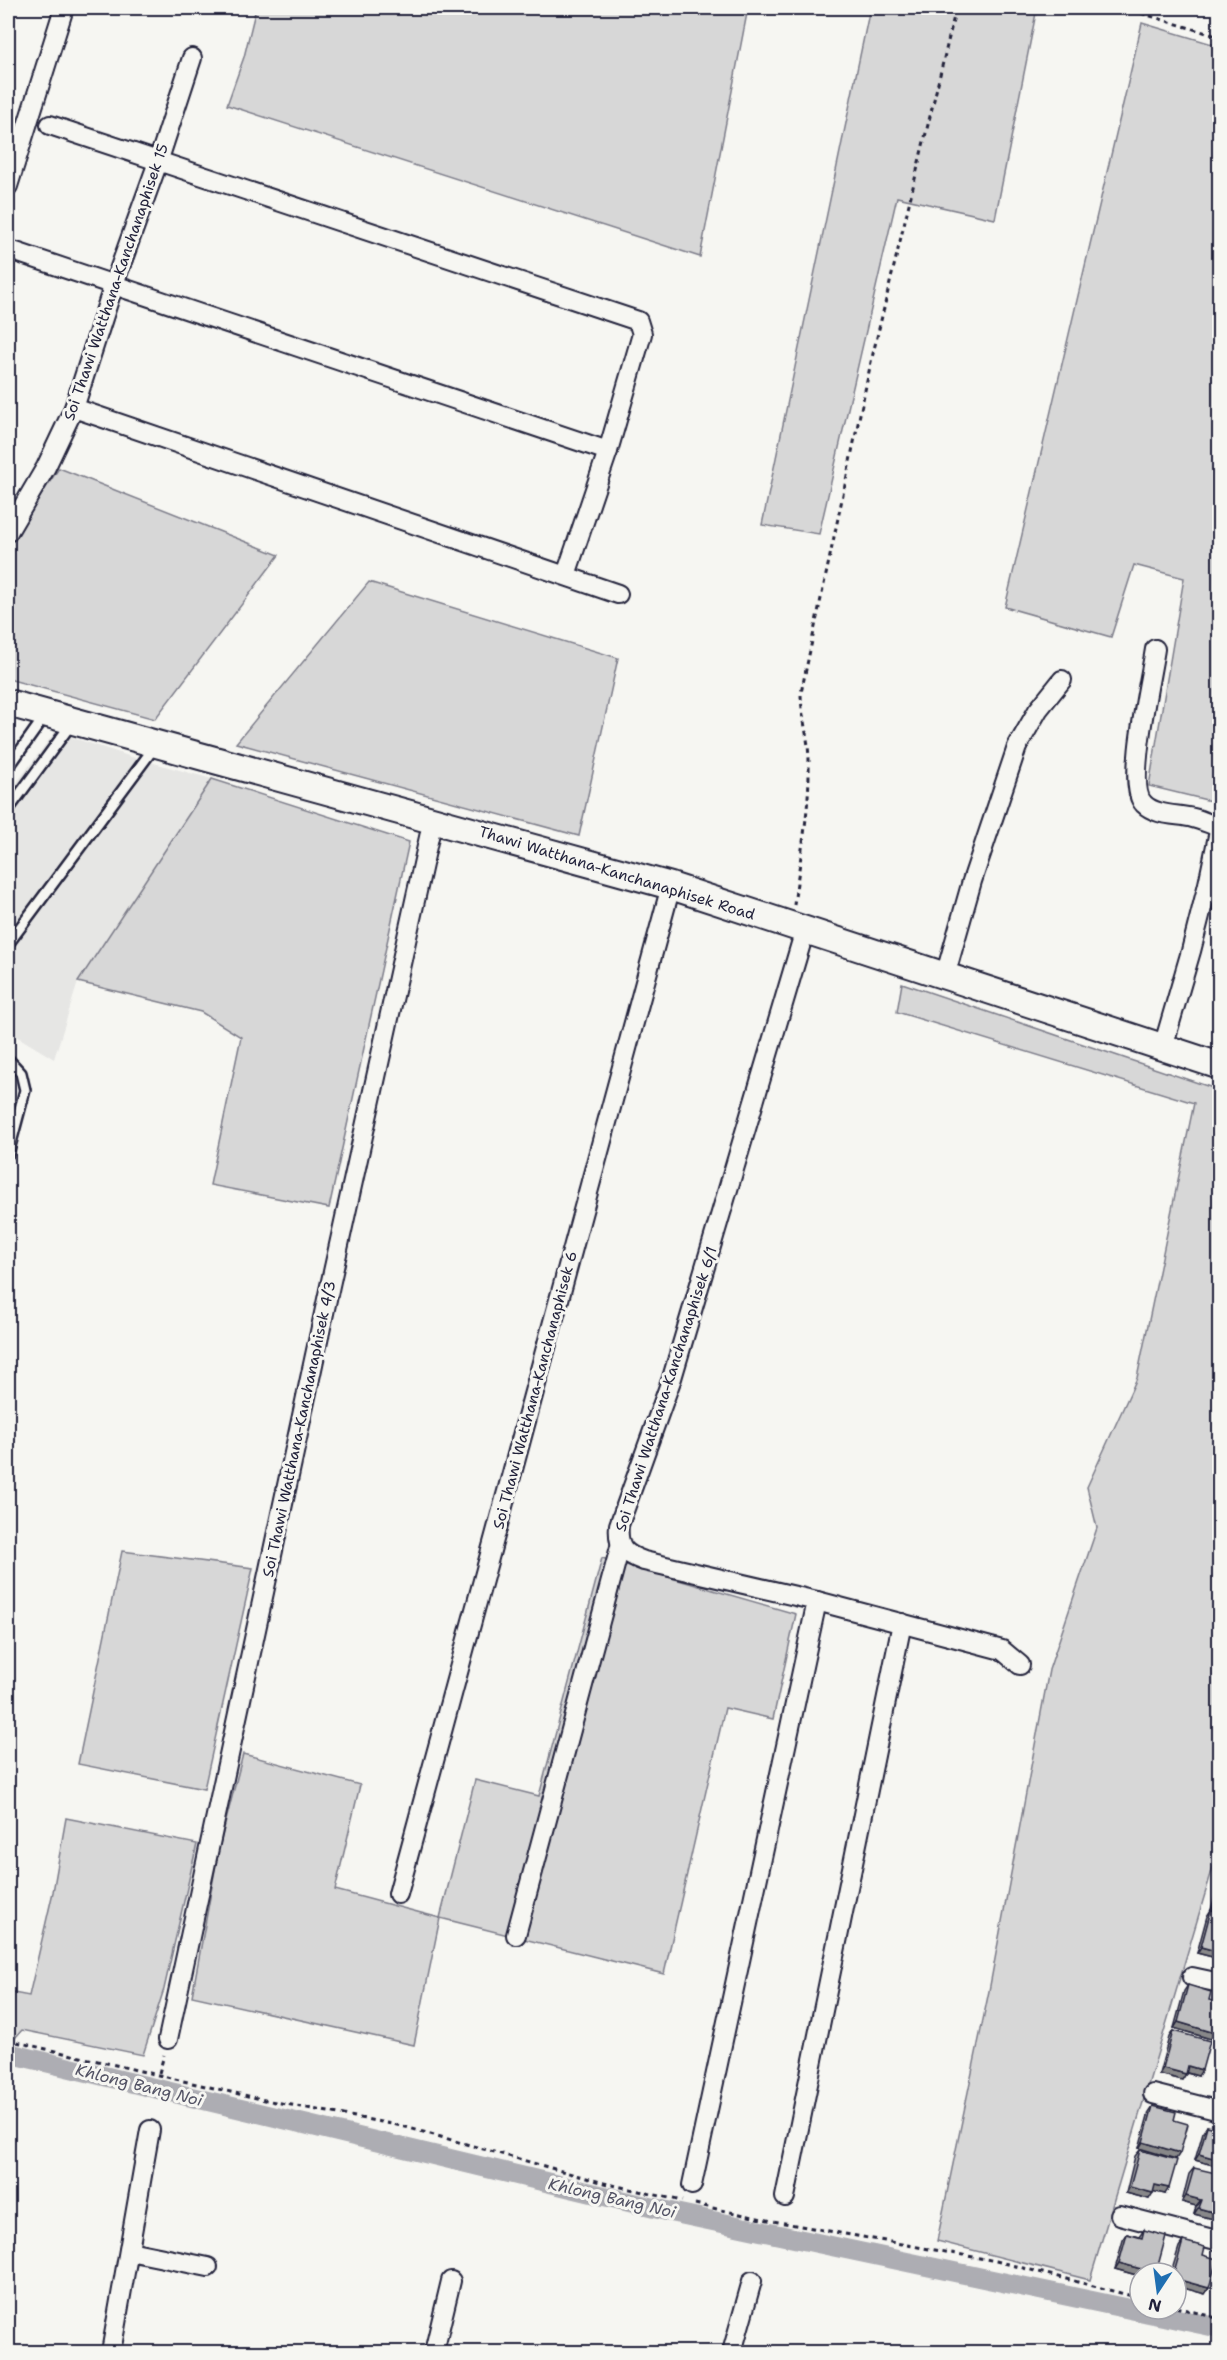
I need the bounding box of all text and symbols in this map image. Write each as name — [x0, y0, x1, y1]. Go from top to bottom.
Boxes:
street label: Soi Thawi Watthana-Kanchanaphisek 15 — [59, 141, 173, 423]
street label: Thawi Watthana-Kanchanaphisek Road — [476, 821, 758, 925]
street label: Soi Thawi Watthana-Kanchanaphisek 6/1 — [610, 1244, 722, 1534]
street label: Soi Thawi Watthana-Kanchanaphisek 6 — [488, 1249, 582, 1531]
street label: Soi Thawi Watthana-Kanchanaphisek 4/3 — [258, 1279, 340, 1579]
water label: Khlong Bang Noi — [73, 2059, 205, 2111]
water label: Khlong Bang Noi — [546, 2173, 678, 2223]
north arrow — [1128, 2261, 1188, 2321]
text: N — [1146, 2293, 1163, 2317]

